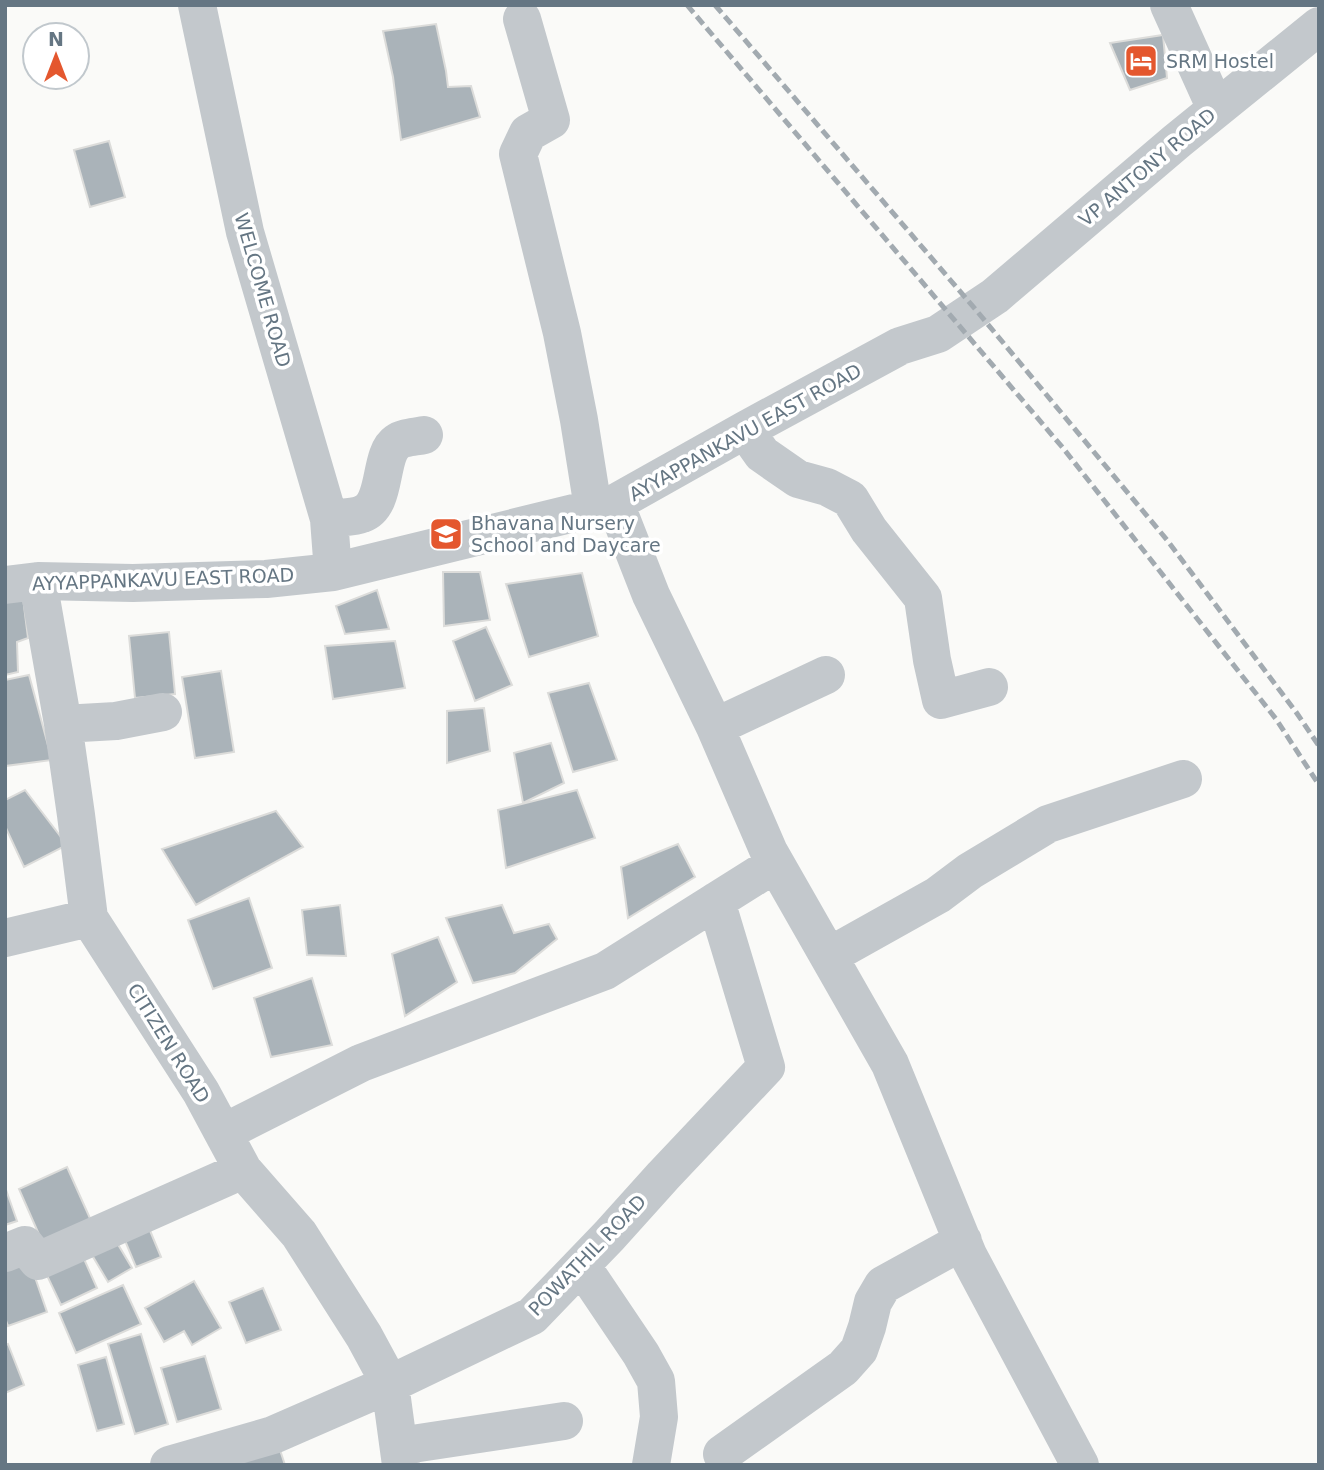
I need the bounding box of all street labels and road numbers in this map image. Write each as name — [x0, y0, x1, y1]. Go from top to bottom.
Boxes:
street label: VP ANTONY ROAD — [1074, 103, 1220, 231]
street label: WELCOME ROAD — [230, 210, 296, 370]
street label: AYYAPPANKAVU EAST ROAD — [625, 359, 865, 505]
street label: AYYAPPANKAVU EAST ROAD — [32, 563, 294, 595]
street label: CITIZEN ROAD — [123, 979, 215, 1107]
street label: POWATHIL ROAD — [524, 1190, 650, 1320]

